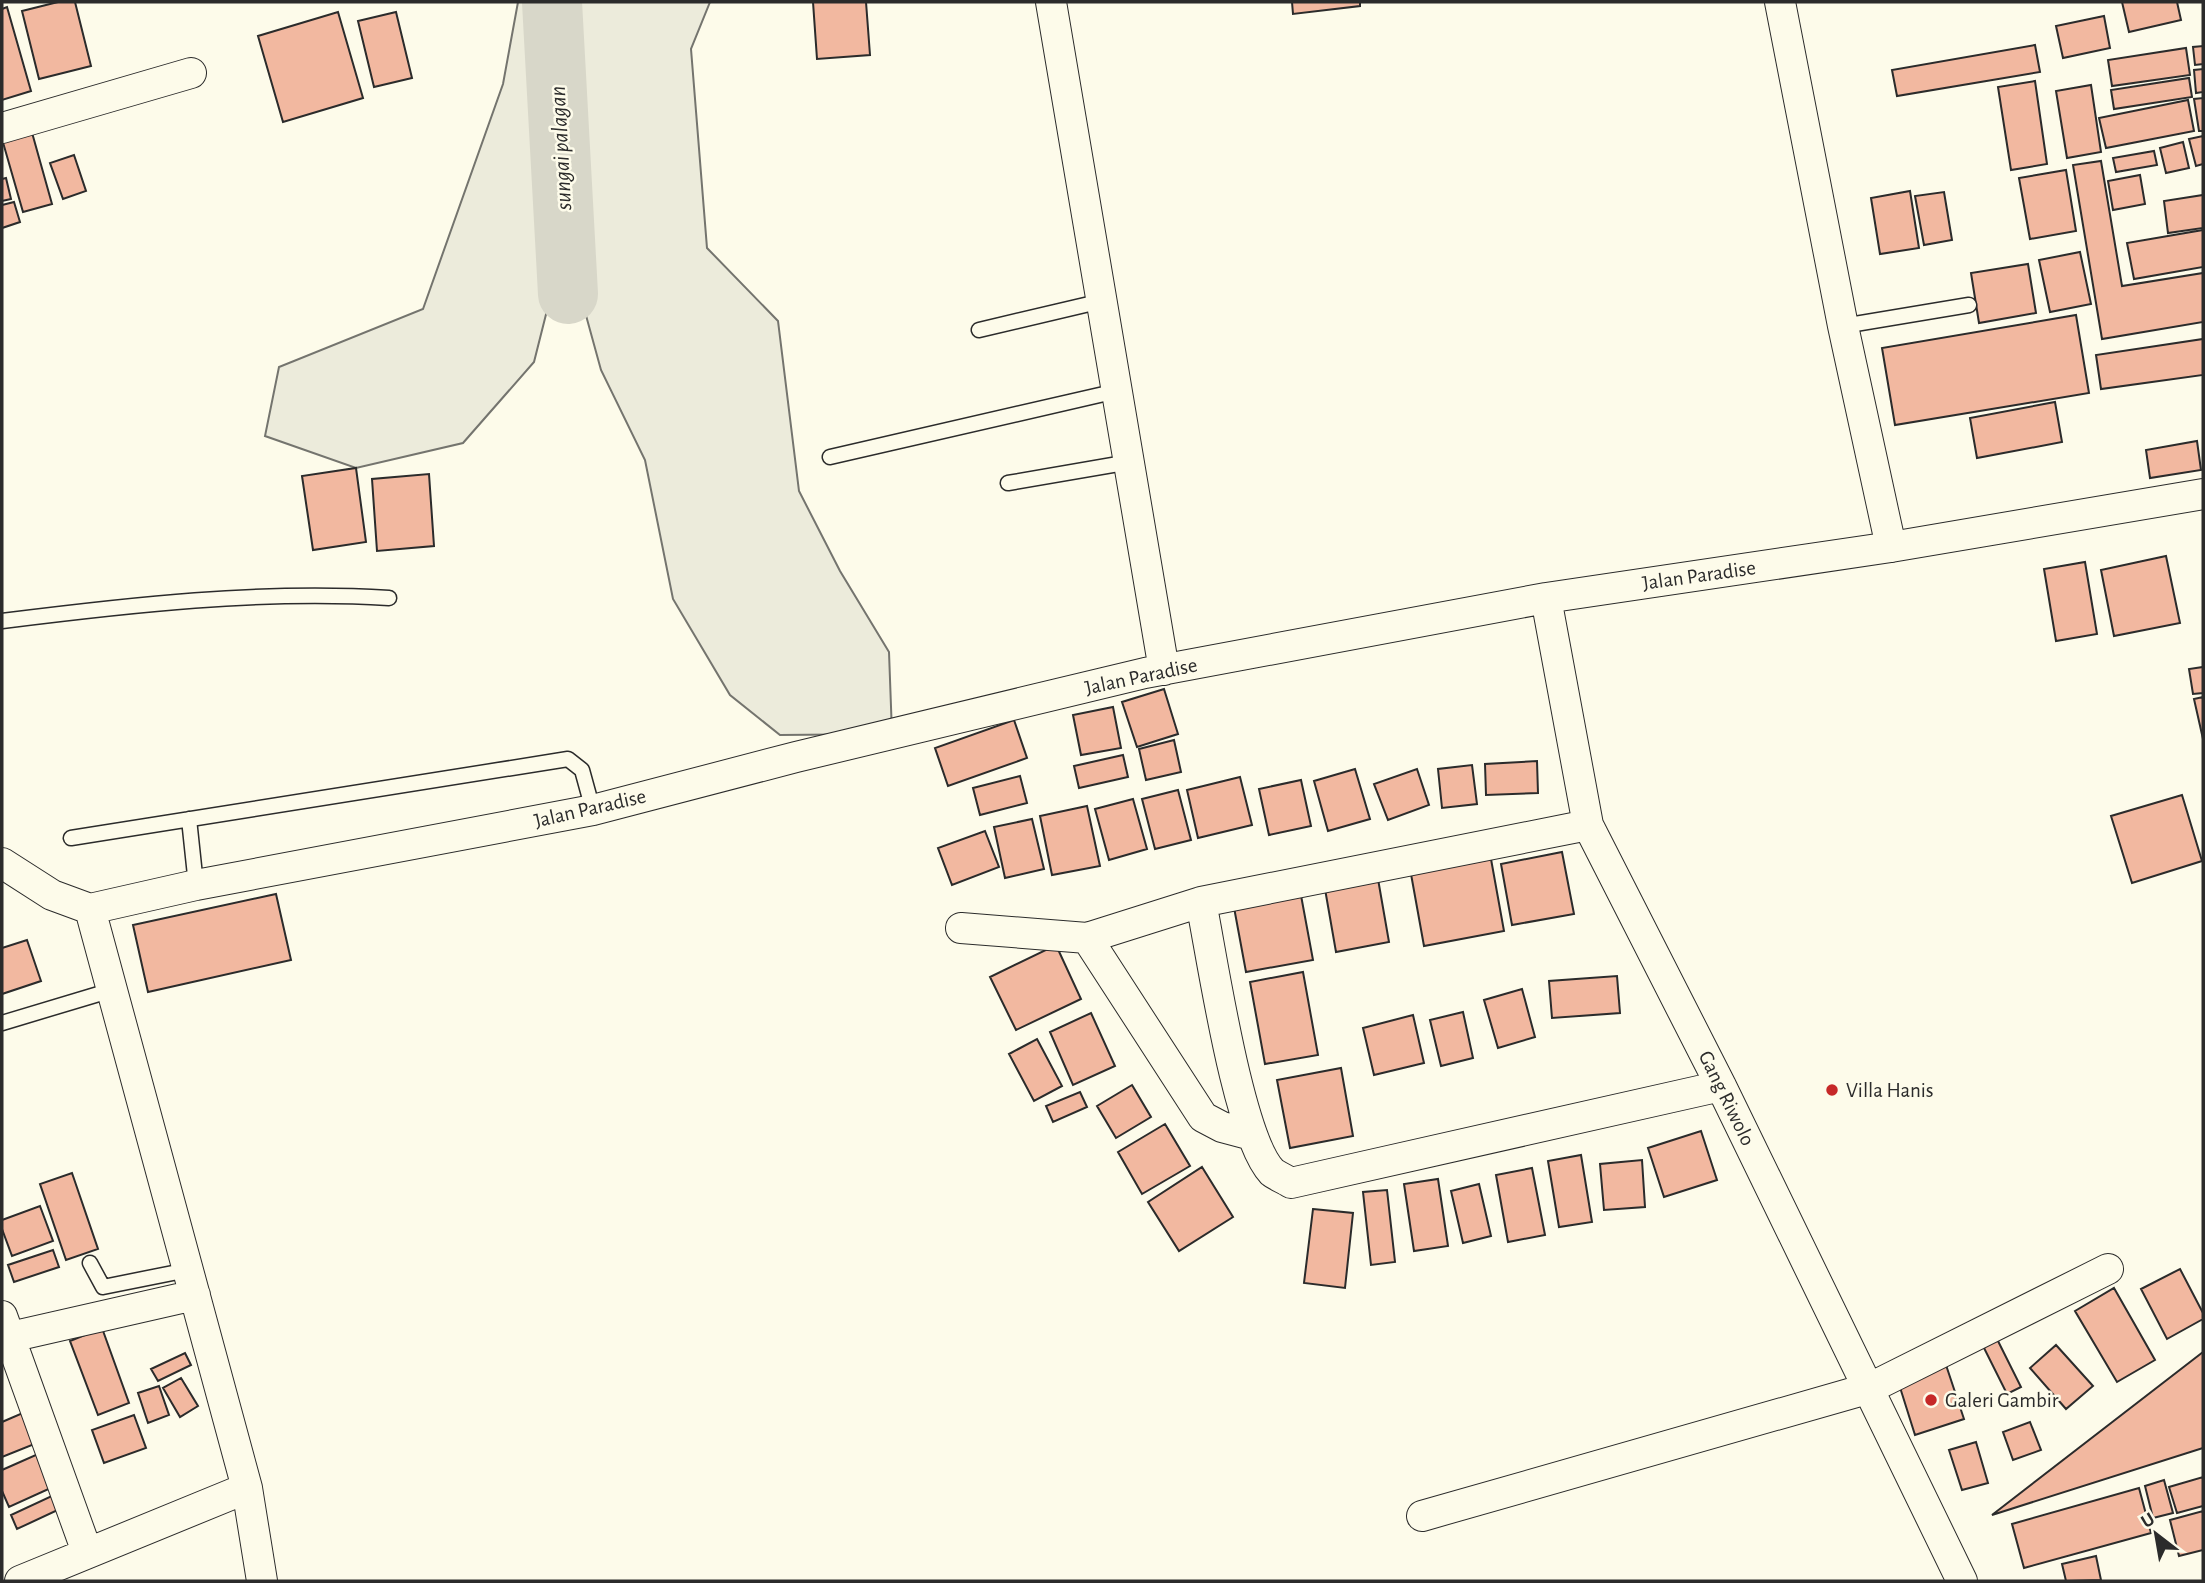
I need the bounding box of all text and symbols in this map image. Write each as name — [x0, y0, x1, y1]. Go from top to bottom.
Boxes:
water label: sungai palagan — [547, 85, 576, 212]
street label: Jalan Paradise — [1641, 557, 1757, 594]
street label: Jalan Paradise — [1083, 654, 1199, 699]
street label: Jalan Paradise — [532, 785, 648, 832]
street label: Gang Riwolo — [1695, 1047, 1759, 1149]
place label: Villa Hanis — [1846, 1080, 1934, 1101]
marker: Villa Hanis — [1824, 1082, 1840, 1098]
place label: Galeri Gambir — [1945, 1390, 2059, 1411]
marker: Galeri Gambir — [1923, 1392, 1939, 1408]
north arrow — [2121, 1499, 2191, 1569]
text: U — [2138, 1509, 2158, 1532]

